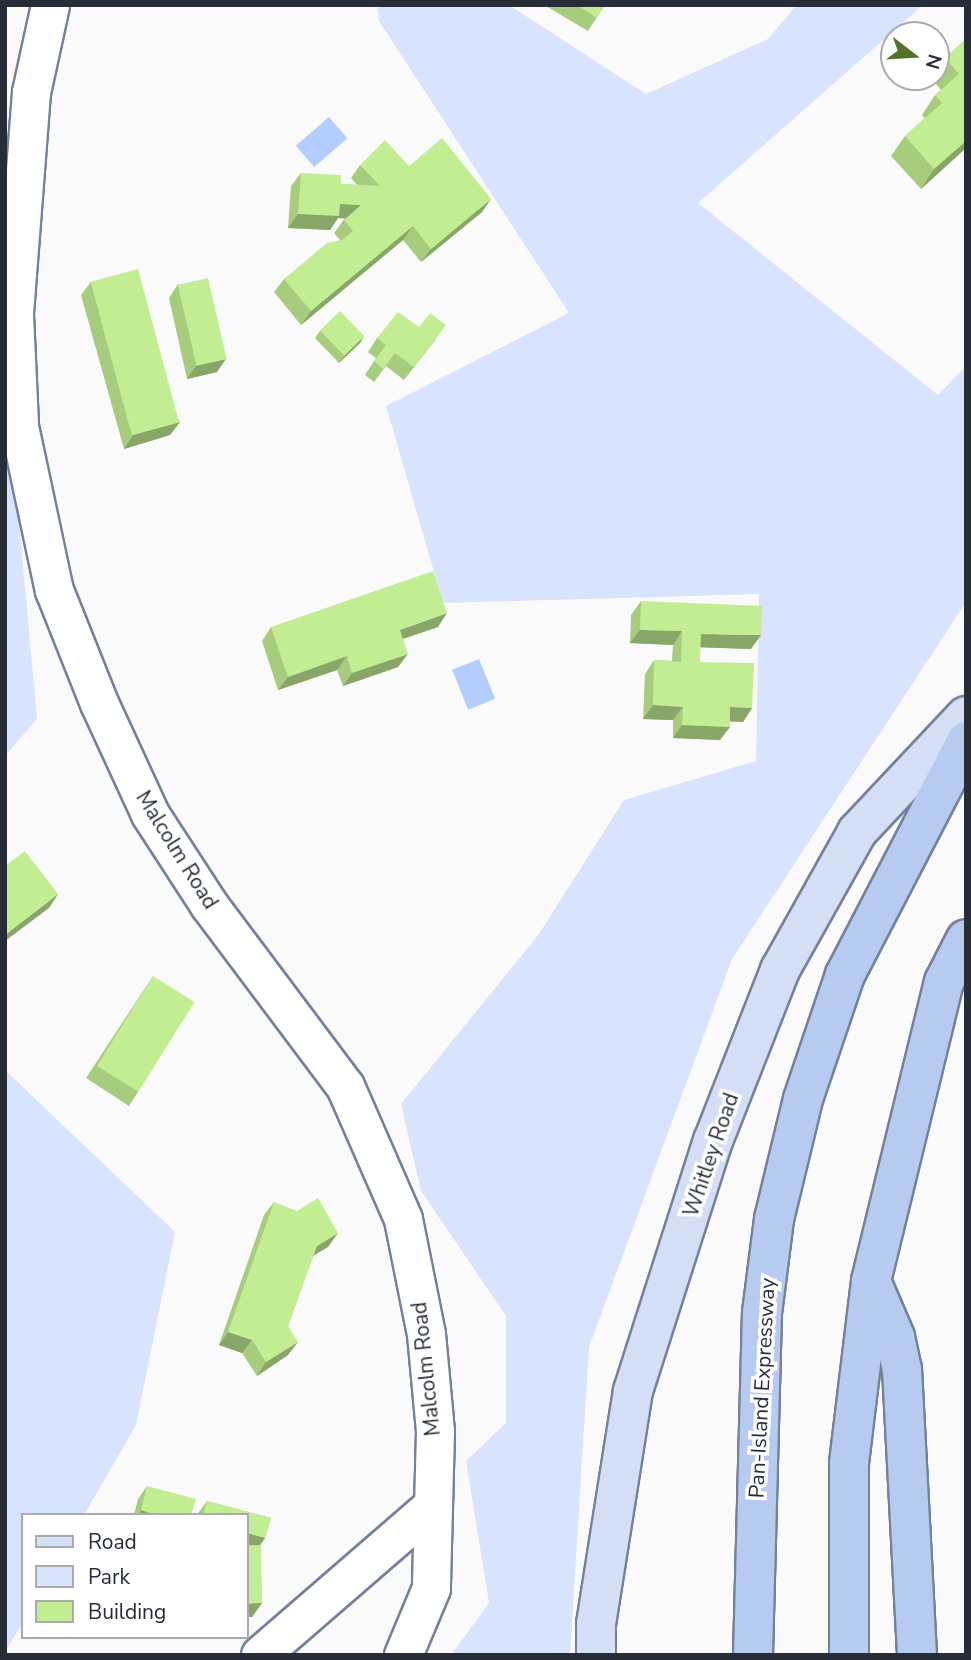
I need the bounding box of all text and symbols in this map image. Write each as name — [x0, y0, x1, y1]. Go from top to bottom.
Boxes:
north arrow — [880, 21, 950, 91]
text: N — [919, 51, 948, 72]
street label: Malcolm Road — [131, 786, 223, 914]
street label: Whitley Road — [678, 1090, 744, 1220]
street label: Pan-Island Expressway — [744, 1277, 780, 1499]
street label: Malcolm Road — [406, 1301, 446, 1437]
legend — [21, 1513, 248, 1639]
text: Road — [88, 1528, 137, 1556]
text: Park — [88, 1563, 130, 1591]
text: Building — [88, 1598, 166, 1626]

